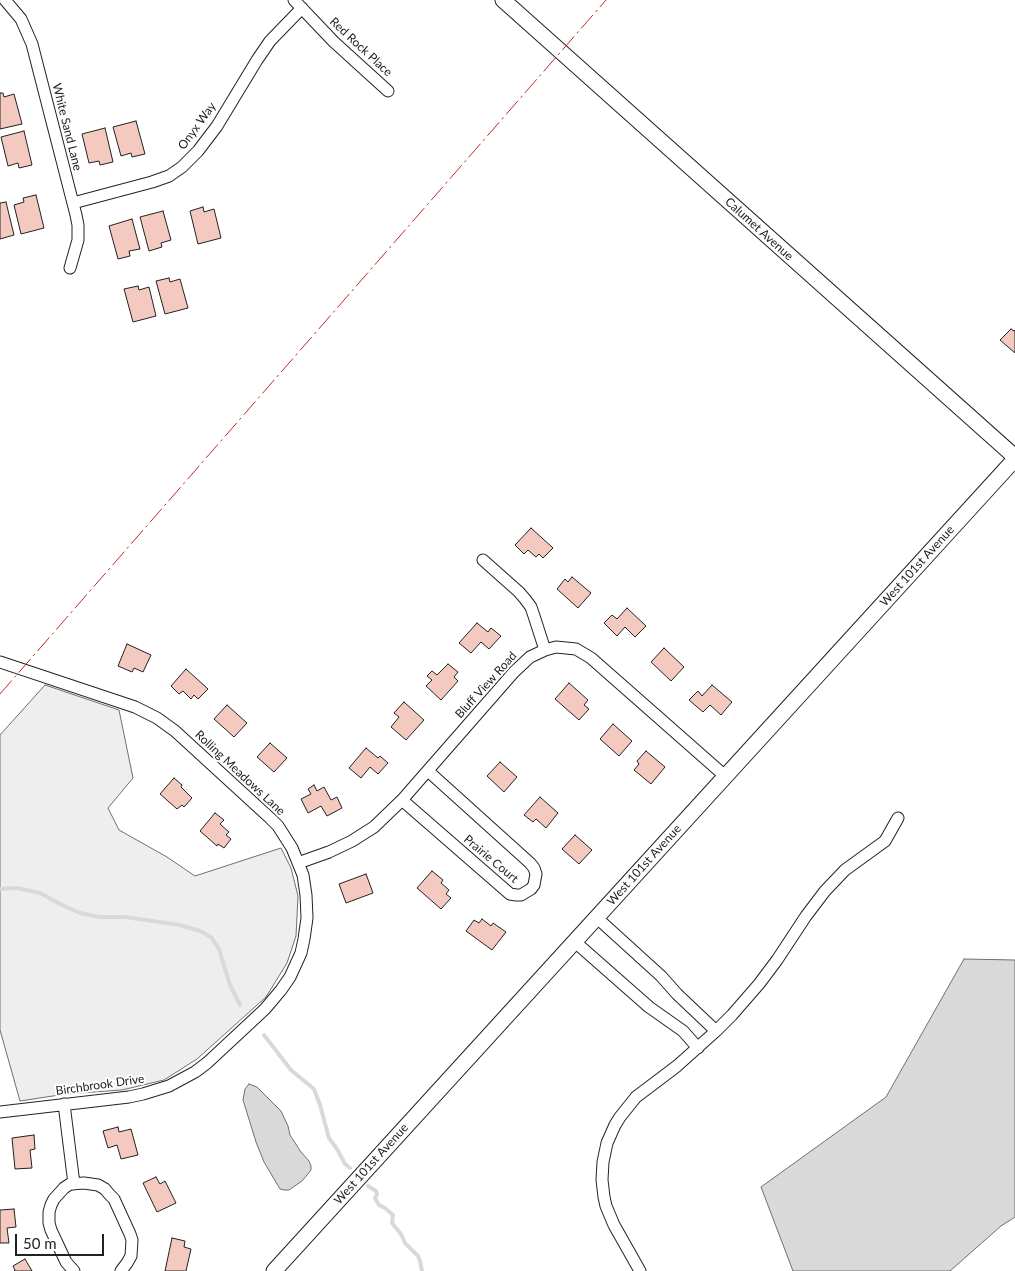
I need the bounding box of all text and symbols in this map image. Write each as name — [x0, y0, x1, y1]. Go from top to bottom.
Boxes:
street label: Red Rock Place — [327, 14, 395, 80]
street label: White Sand Lane — [49, 82, 85, 172]
street label: Onyx Way — [175, 100, 219, 152]
street label: Calumet Avenue — [722, 195, 796, 263]
street label: West 101st Avenue — [877, 523, 957, 609]
street label: Bluff View Road — [452, 649, 520, 721]
street label: Rolling Meadows Lane — [192, 728, 288, 818]
street label: West 101st Avenue — [604, 822, 684, 908]
street label: Prairie Court — [461, 832, 521, 886]
street label: Birchbrook Drive — [55, 1072, 145, 1098]
street label: West 101st Avenue — [331, 1121, 411, 1207]
scale bar — [18, 1224, 106, 1256]
text: 50 m — [23, 1234, 57, 1252]

